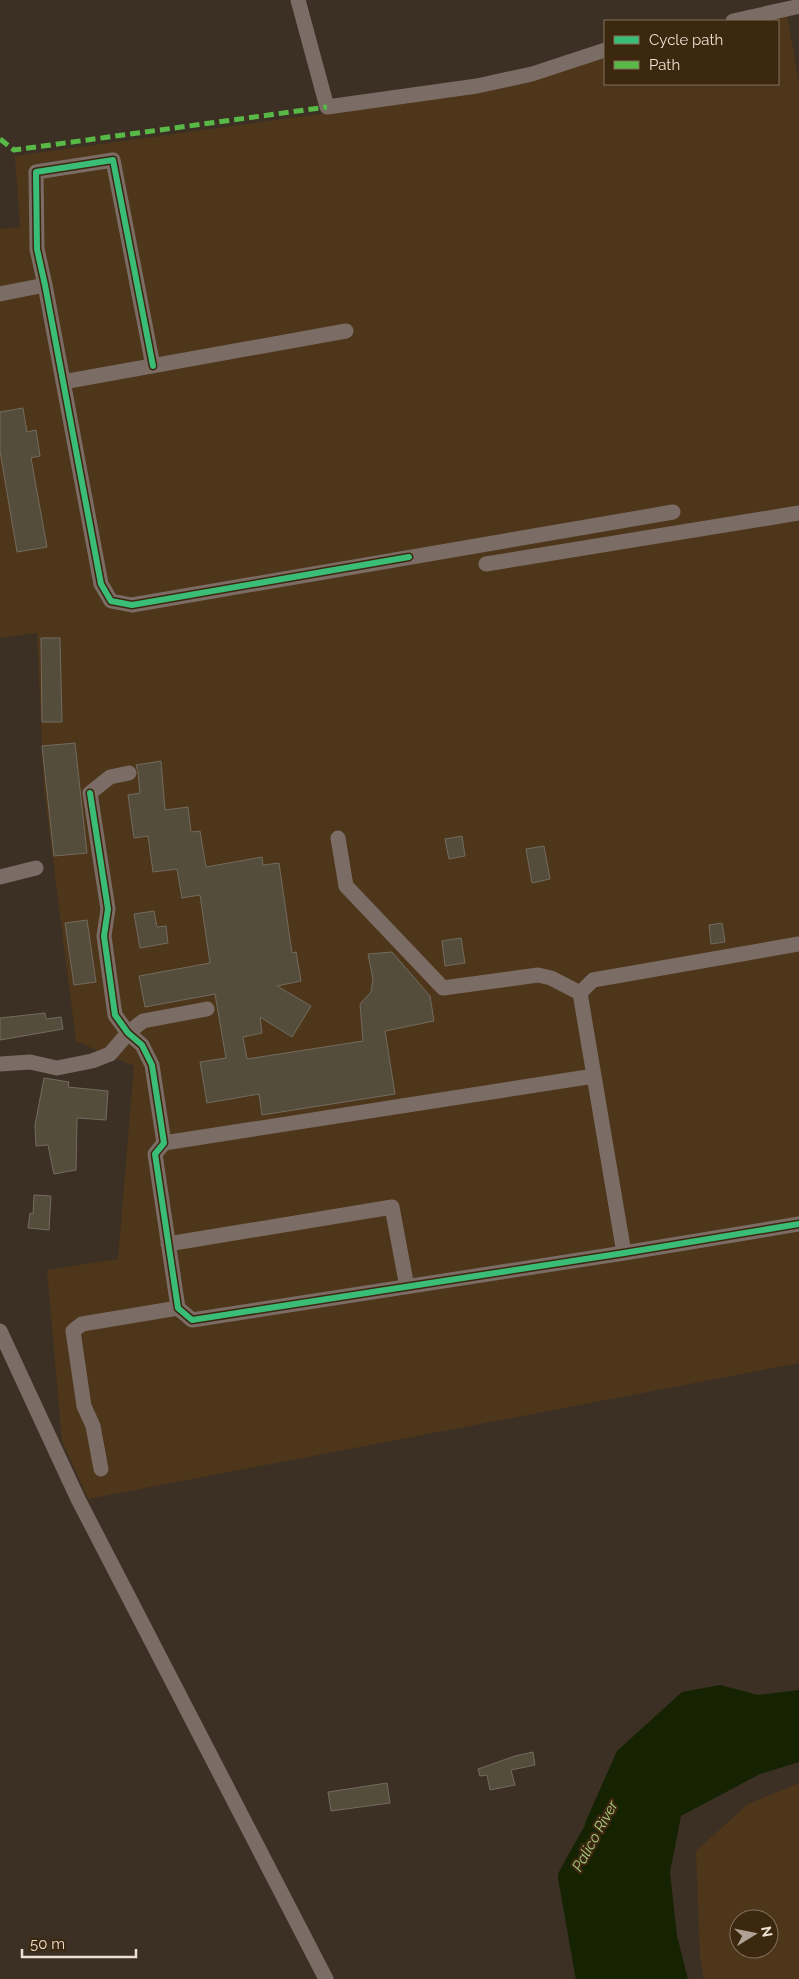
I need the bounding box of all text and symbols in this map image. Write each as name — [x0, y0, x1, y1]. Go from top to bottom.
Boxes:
legend — [604, 20, 779, 85]
text: Cycle path — [649, 31, 723, 49]
text: Path — [649, 56, 680, 74]
water label: Palico River — [568, 1797, 622, 1875]
north arrow — [729, 1909, 779, 1959]
text: N — [758, 1925, 776, 1938]
scale bar — [22, 1926, 136, 1958]
text: 50 m — [30, 1935, 65, 1953]

